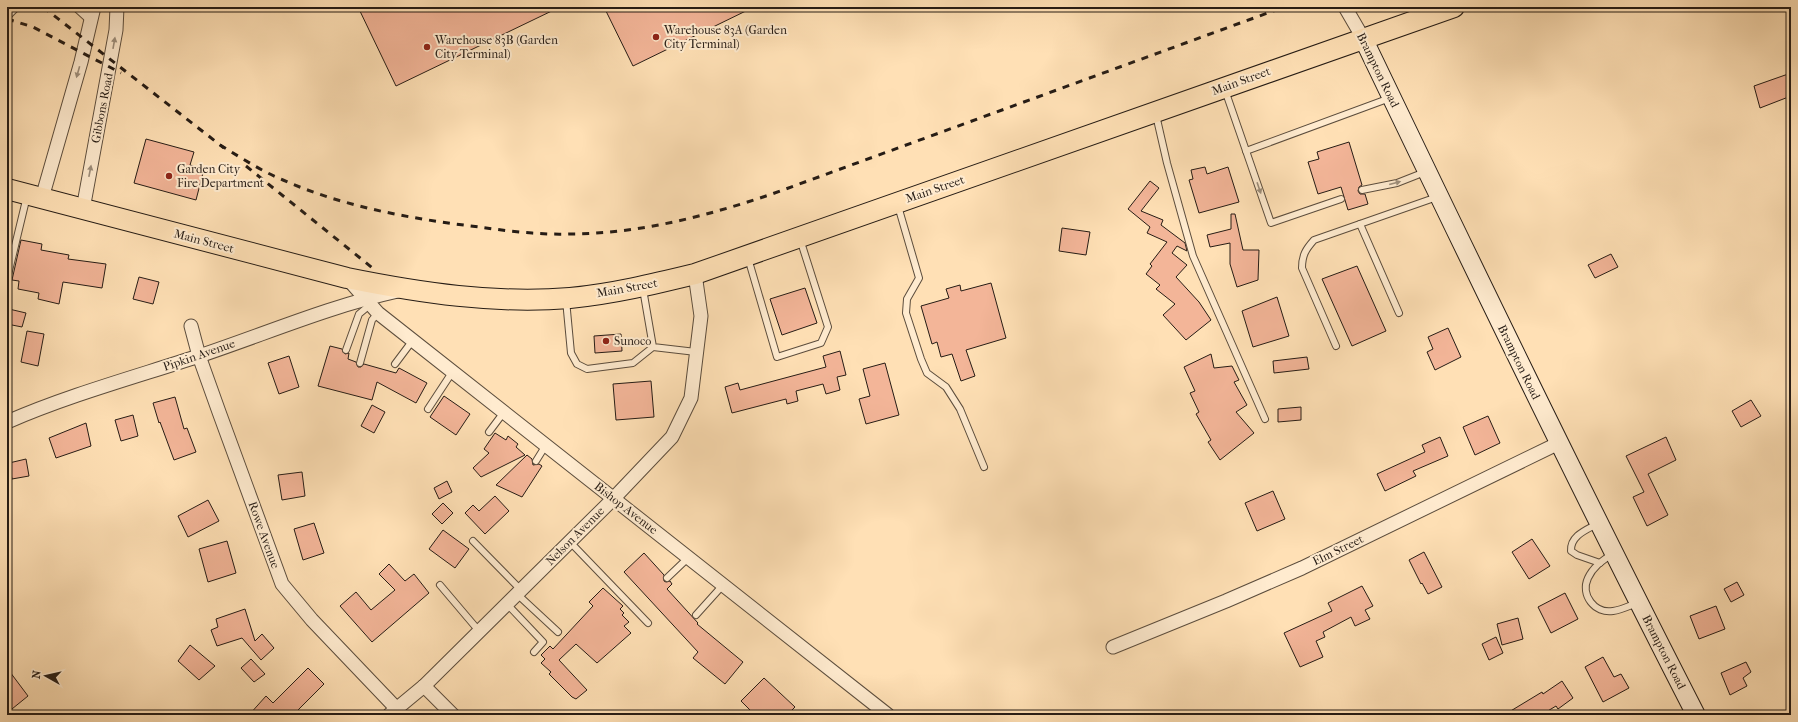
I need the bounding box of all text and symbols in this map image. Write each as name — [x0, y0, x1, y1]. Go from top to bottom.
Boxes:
place label: Warehouse 83A (Garden City Terminal) — [663, 23, 787, 51]
street label: Brampton Road — [1354, 30, 1402, 110]
marker: Warehouse 83A (Garden City Terminal) — [651, 32, 661, 42]
place label: Warehouse 83B (Garden City Terminal) — [434, 33, 558, 61]
one-way arrow — [111, 37, 117, 49]
marker: Warehouse 83B (Garden City Terminal) — [422, 42, 432, 52]
street label: Main Street — [1210, 64, 1273, 98]
one-way arrow — [75, 66, 81, 78]
street label: Gibbons Road — [88, 71, 116, 144]
place label: Garden City Fire Department — [177, 162, 265, 190]
one-way arrow — [87, 165, 93, 177]
marker: Garden City Fire Department — [164, 171, 174, 181]
street label: Main Street — [904, 172, 967, 206]
one-way arrow — [1389, 180, 1401, 186]
one-way arrow — [1256, 182, 1262, 194]
street label: Main Street — [173, 226, 236, 256]
street label: Main Street — [596, 276, 659, 300]
street label: Brampton Road — [1495, 322, 1543, 402]
place label: Sunoco — [614, 334, 651, 348]
street label: Pipkin Avenue — [161, 336, 237, 374]
marker: Sunoco — [601, 336, 611, 346]
street label: Bishop Avenue — [592, 479, 660, 537]
street label: Rowe Avenue — [245, 500, 283, 570]
street label: Nelson Avenue — [543, 504, 607, 568]
street label: Elm Street — [1310, 531, 1366, 568]
street label: Brampton Road — [1639, 613, 1689, 692]
north arrow — [26, 656, 66, 696]
text: N — [30, 669, 44, 680]

